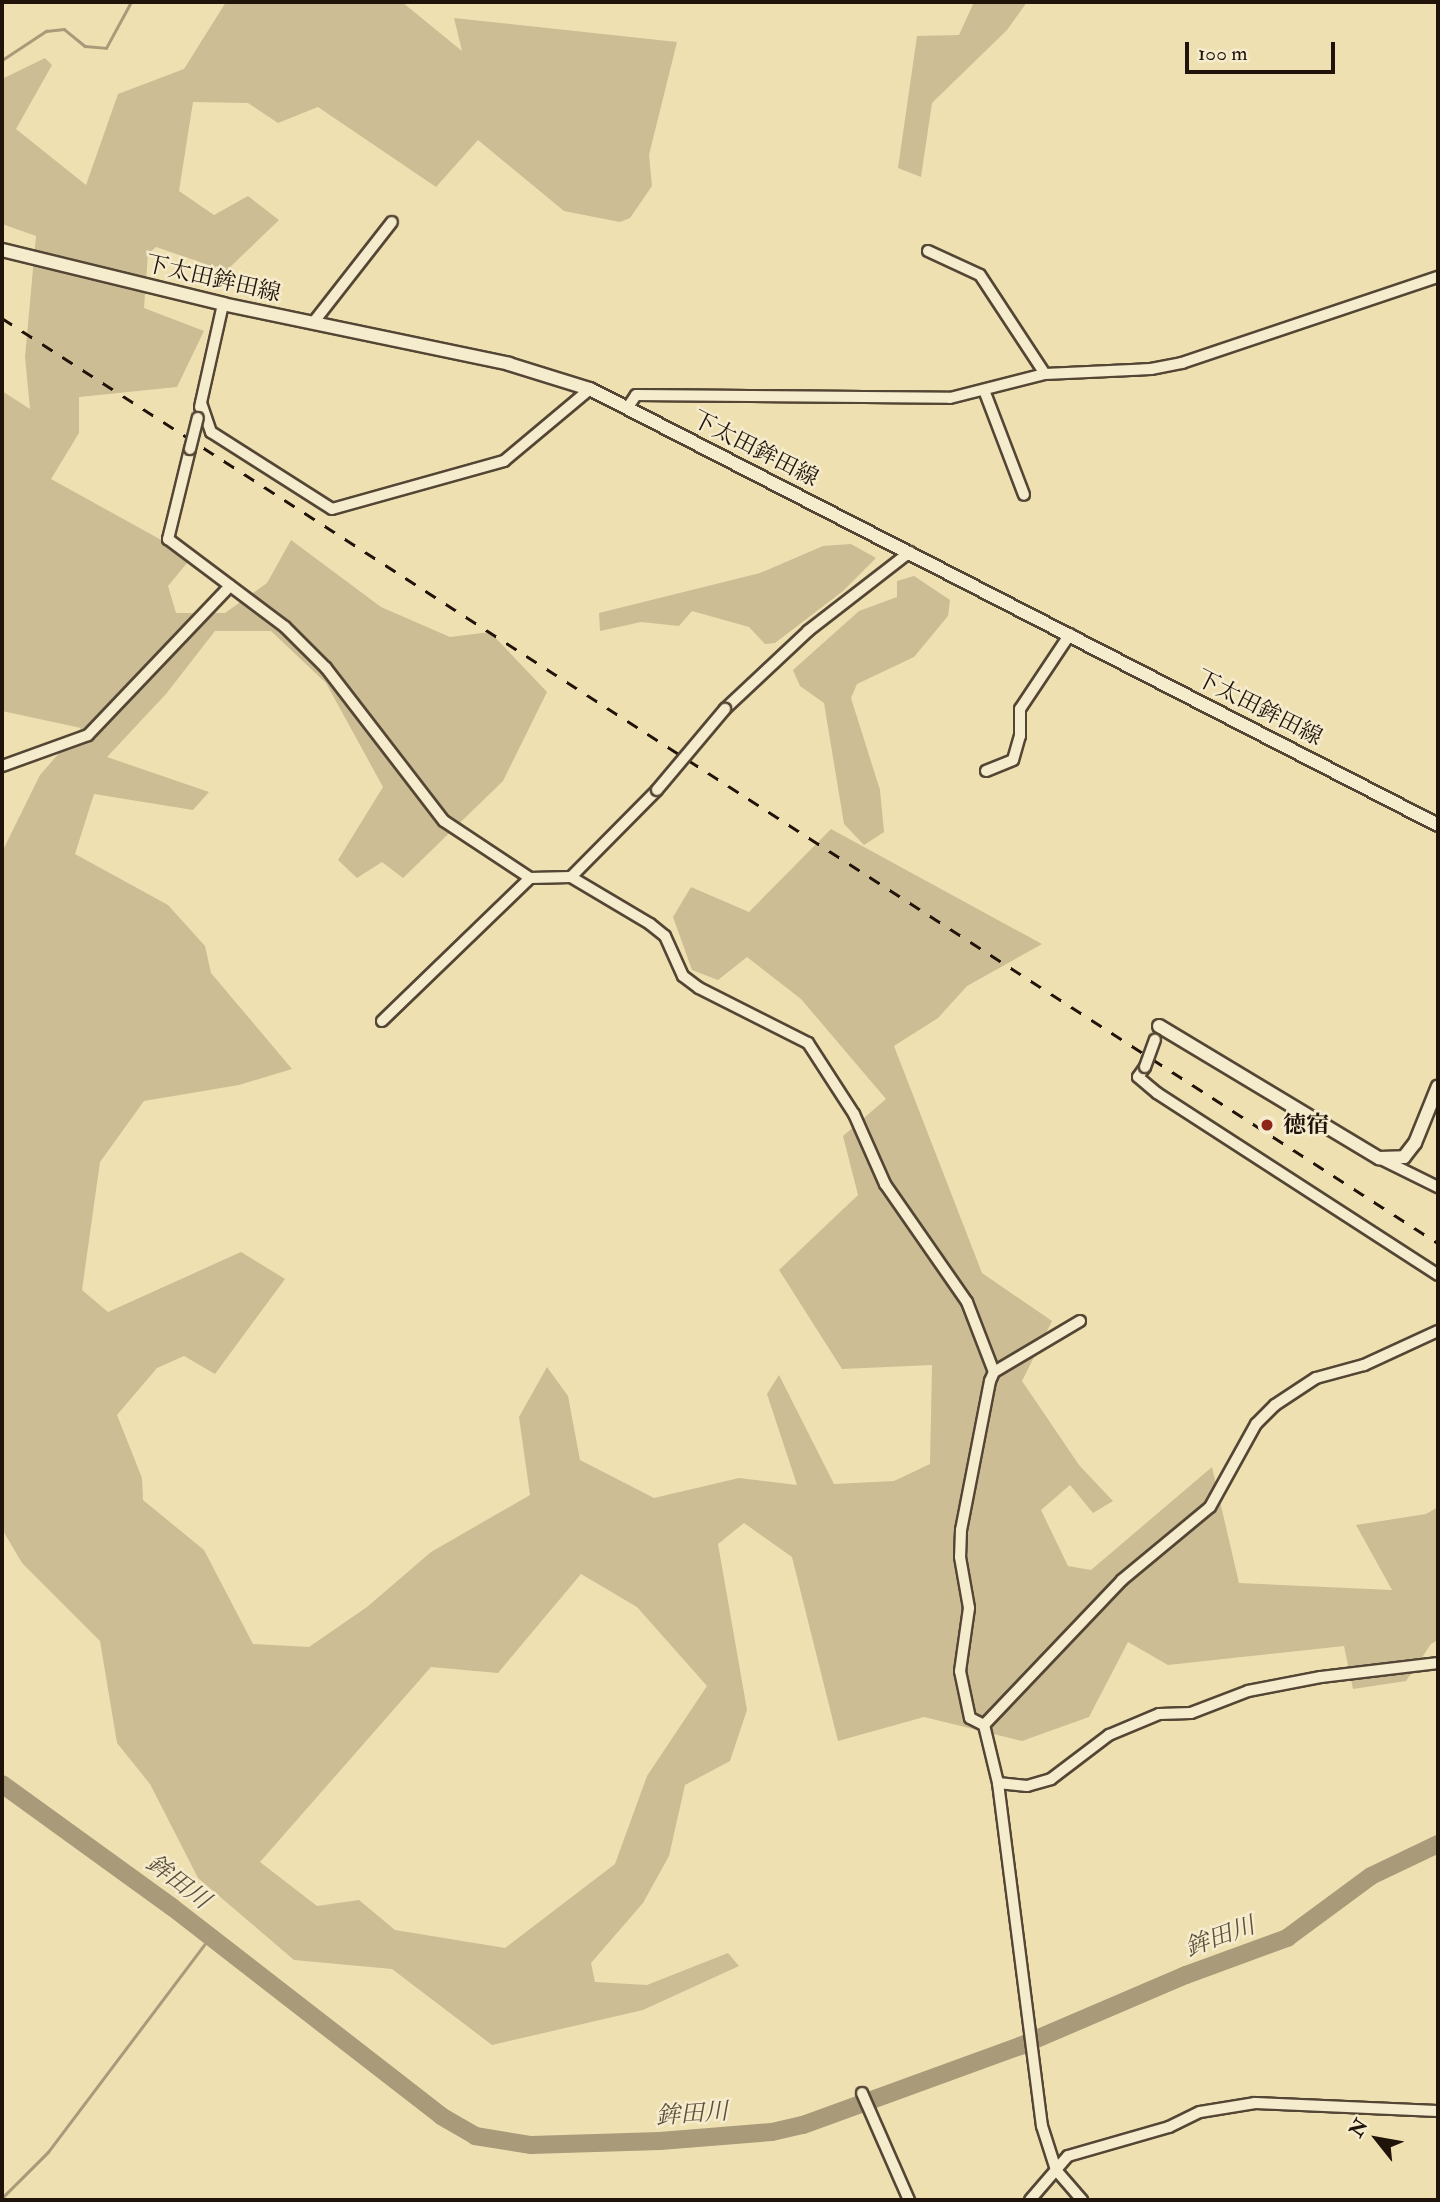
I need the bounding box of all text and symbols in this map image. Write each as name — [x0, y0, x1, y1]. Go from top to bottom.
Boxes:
scale bar — [1188, 28, 1338, 72]
text: 100 m — [1198, 40, 1248, 67]
street label: 下太田鉾田線 — [143, 250, 283, 308]
street label: 下太田鉾田線 — [687, 405, 823, 493]
street label: 下太田鉾田線 — [1191, 664, 1327, 752]
place label: 徳宿 — [1283, 1111, 1329, 1139]
marker: 徳宿 — [1257, 1115, 1277, 1135]
water label: 鉾田川 — [141, 1849, 215, 1915]
water label: 鉾田川 — [1181, 1911, 1259, 1963]
water label: 鉾田川 — [655, 2097, 729, 2131]
north arrow — [1342, 2104, 1412, 2174]
text: N — [1344, 2115, 1374, 2142]

